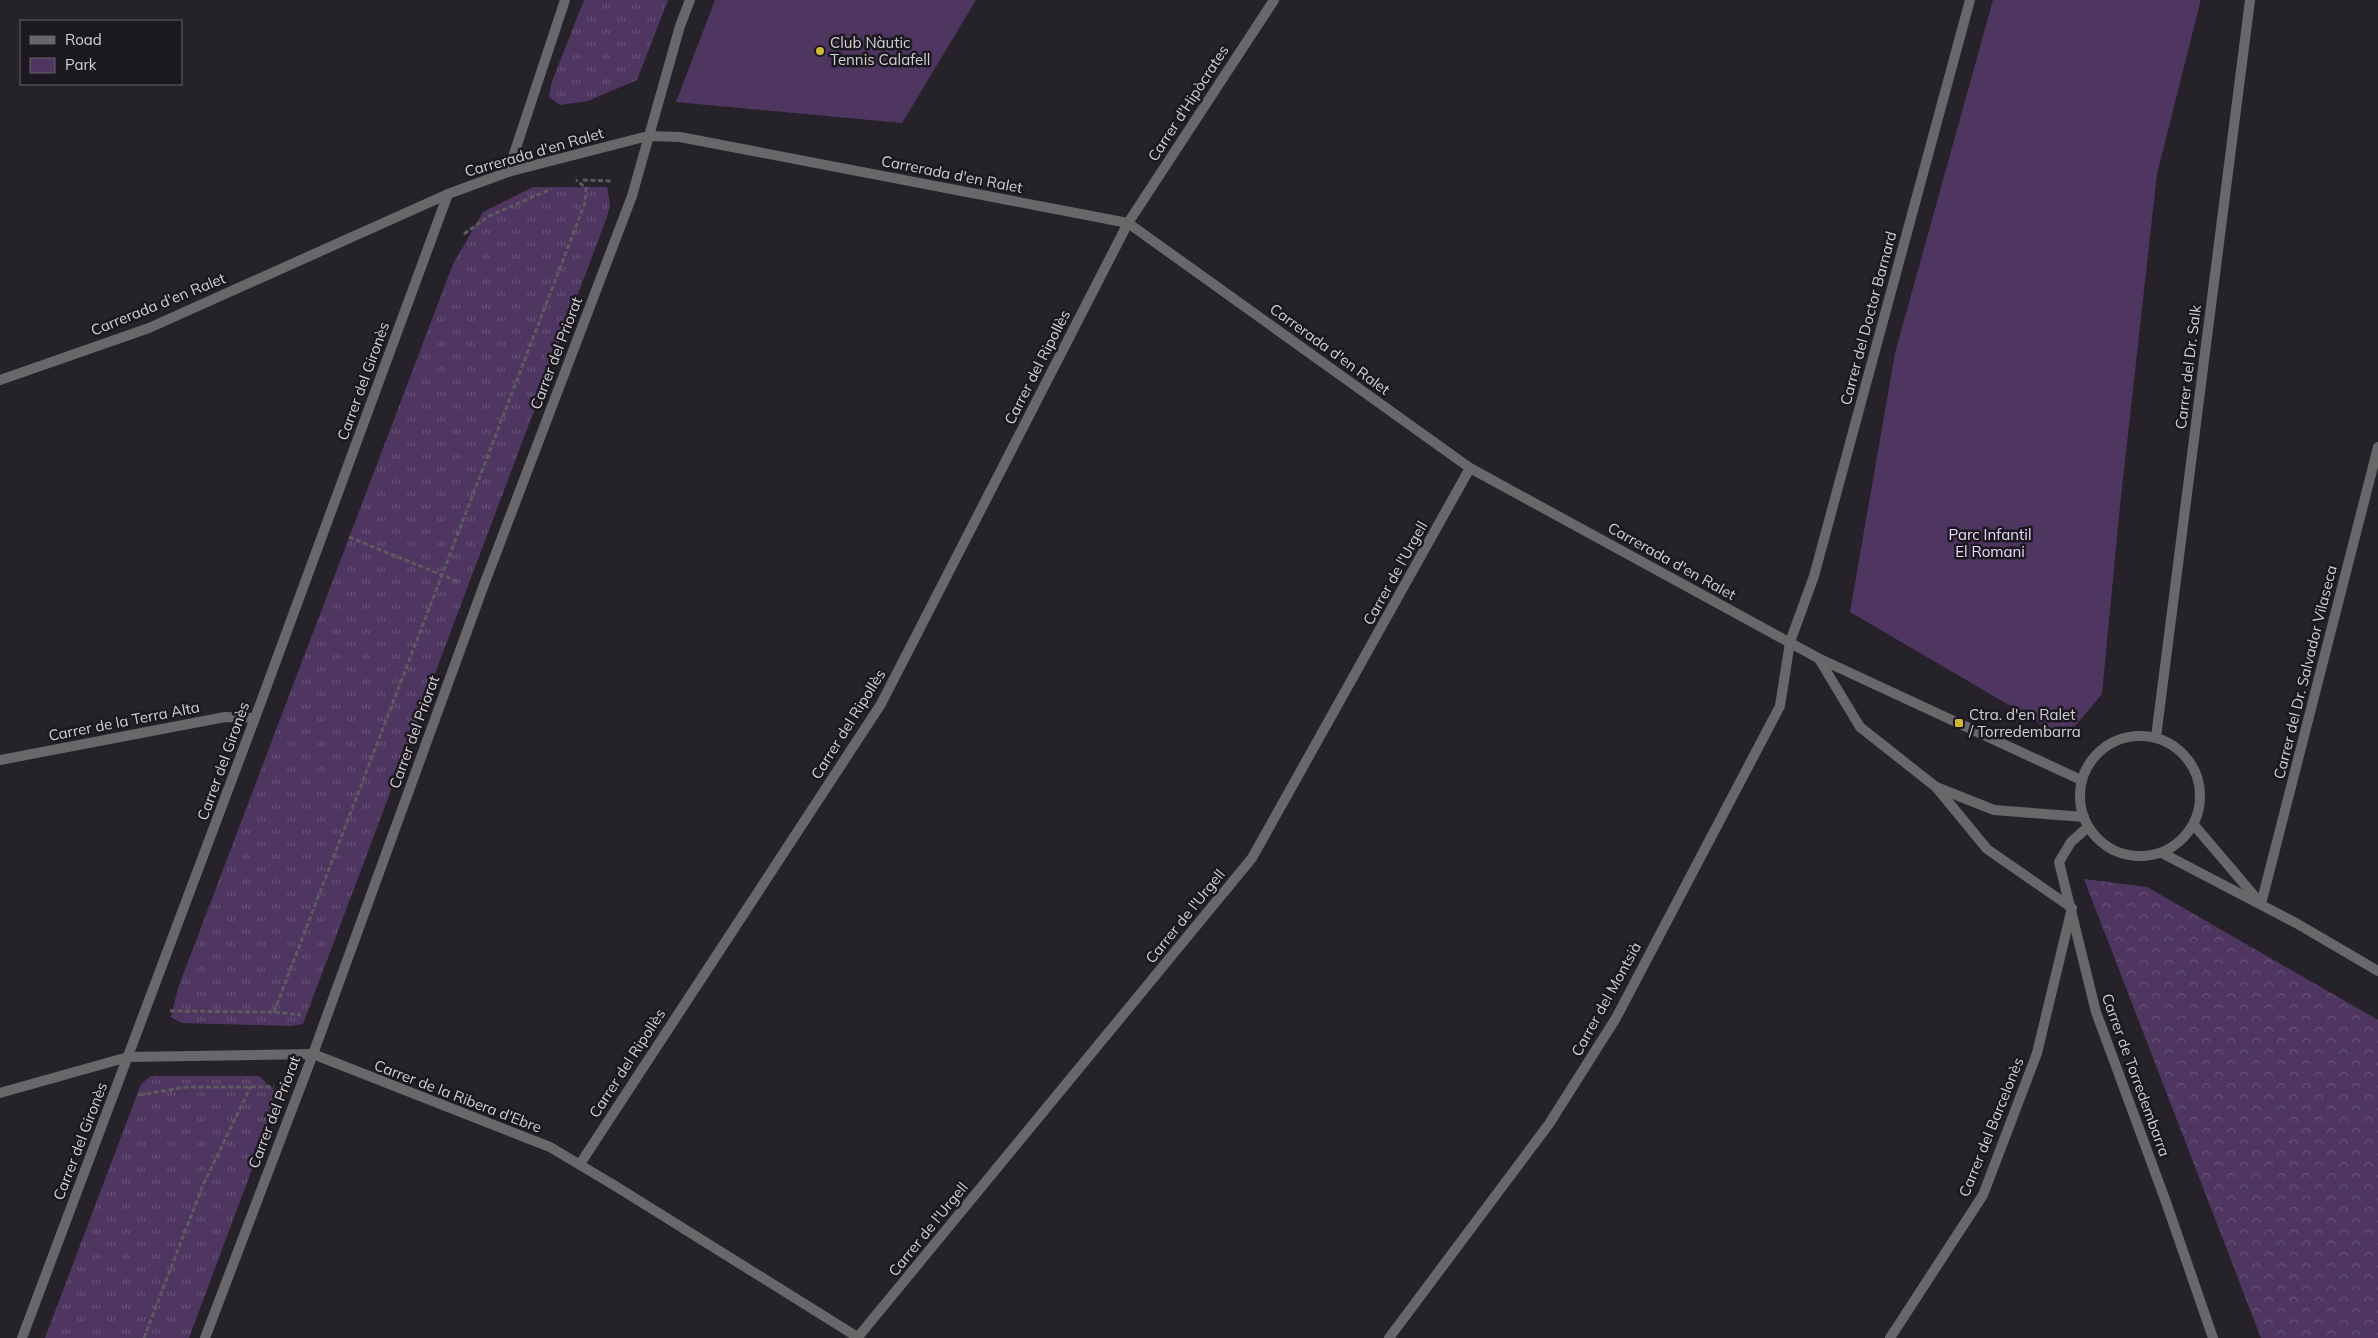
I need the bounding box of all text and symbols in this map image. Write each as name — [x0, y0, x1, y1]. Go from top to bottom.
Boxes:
legend — [20, 20, 182, 85]
text: Road — [65, 30, 102, 49]
place label: Club Nàutic Tennis Calafell — [830, 33, 930, 69]
street label: Carrer d'Hipòcrates — [1143, 41, 1233, 165]
marker: Club Nàutic Tennis Calafell — [814, 45, 826, 57]
text: Park — [65, 55, 97, 74]
street label: Carrerada d'en Ralet — [462, 123, 606, 181]
street label: Carrerada d'en Ralet — [880, 151, 1024, 197]
street label: Carrer del Doctor Barnard — [1836, 229, 1900, 407]
street label: Carrerada d'en Ralet — [88, 268, 228, 340]
street label: Carrer del Priorat — [526, 294, 586, 412]
street label: Carrerada d'en Ralet — [1266, 299, 1394, 399]
street label: Carrer del Dr. Salk — [2171, 303, 2205, 430]
street label: Carrer del Ripollès — [1000, 306, 1074, 428]
street label: Carrer del Gironès — [333, 319, 393, 443]
street label: Carrer de l'Urgell — [1359, 518, 1431, 628]
street label: Carrerada d'en Ralet — [1605, 518, 1739, 604]
park label: Parc Infantil El Romani — [1949, 525, 2031, 561]
street label: Carrer del Dr. Salvador Vilaseca — [2269, 563, 2341, 781]
street label: Carrer del Ripollès — [806, 665, 890, 783]
street label: Carrer del Priorat — [385, 673, 443, 791]
street label: Carrer de la Terra Alta — [47, 697, 201, 745]
street label: Carrer del Gironès — [193, 699, 253, 823]
place label: Ctra. d'en Ralet / Torredembarra — [1968, 705, 2081, 741]
marker: Ctra. d'en Ralet / Torredembarra — [1953, 717, 1965, 729]
street label: Carrer de l'Urgell — [1141, 865, 1229, 967]
street label: Carrer del Montsià — [1567, 939, 1645, 1059]
street label: Carrer de Torredembarra — [2098, 991, 2174, 1159]
street label: Carrer del Ripollès — [585, 1005, 669, 1121]
street label: Carrer del Priorat — [244, 1053, 304, 1171]
street label: Carrer de la Ribera d'Ebre — [372, 1055, 544, 1137]
street label: Carrer del Barcelonès — [1954, 1055, 2028, 1199]
street label: Carrer del Gironès — [49, 1079, 111, 1203]
street label: Carrer de l'Urgell — [884, 1178, 972, 1280]

